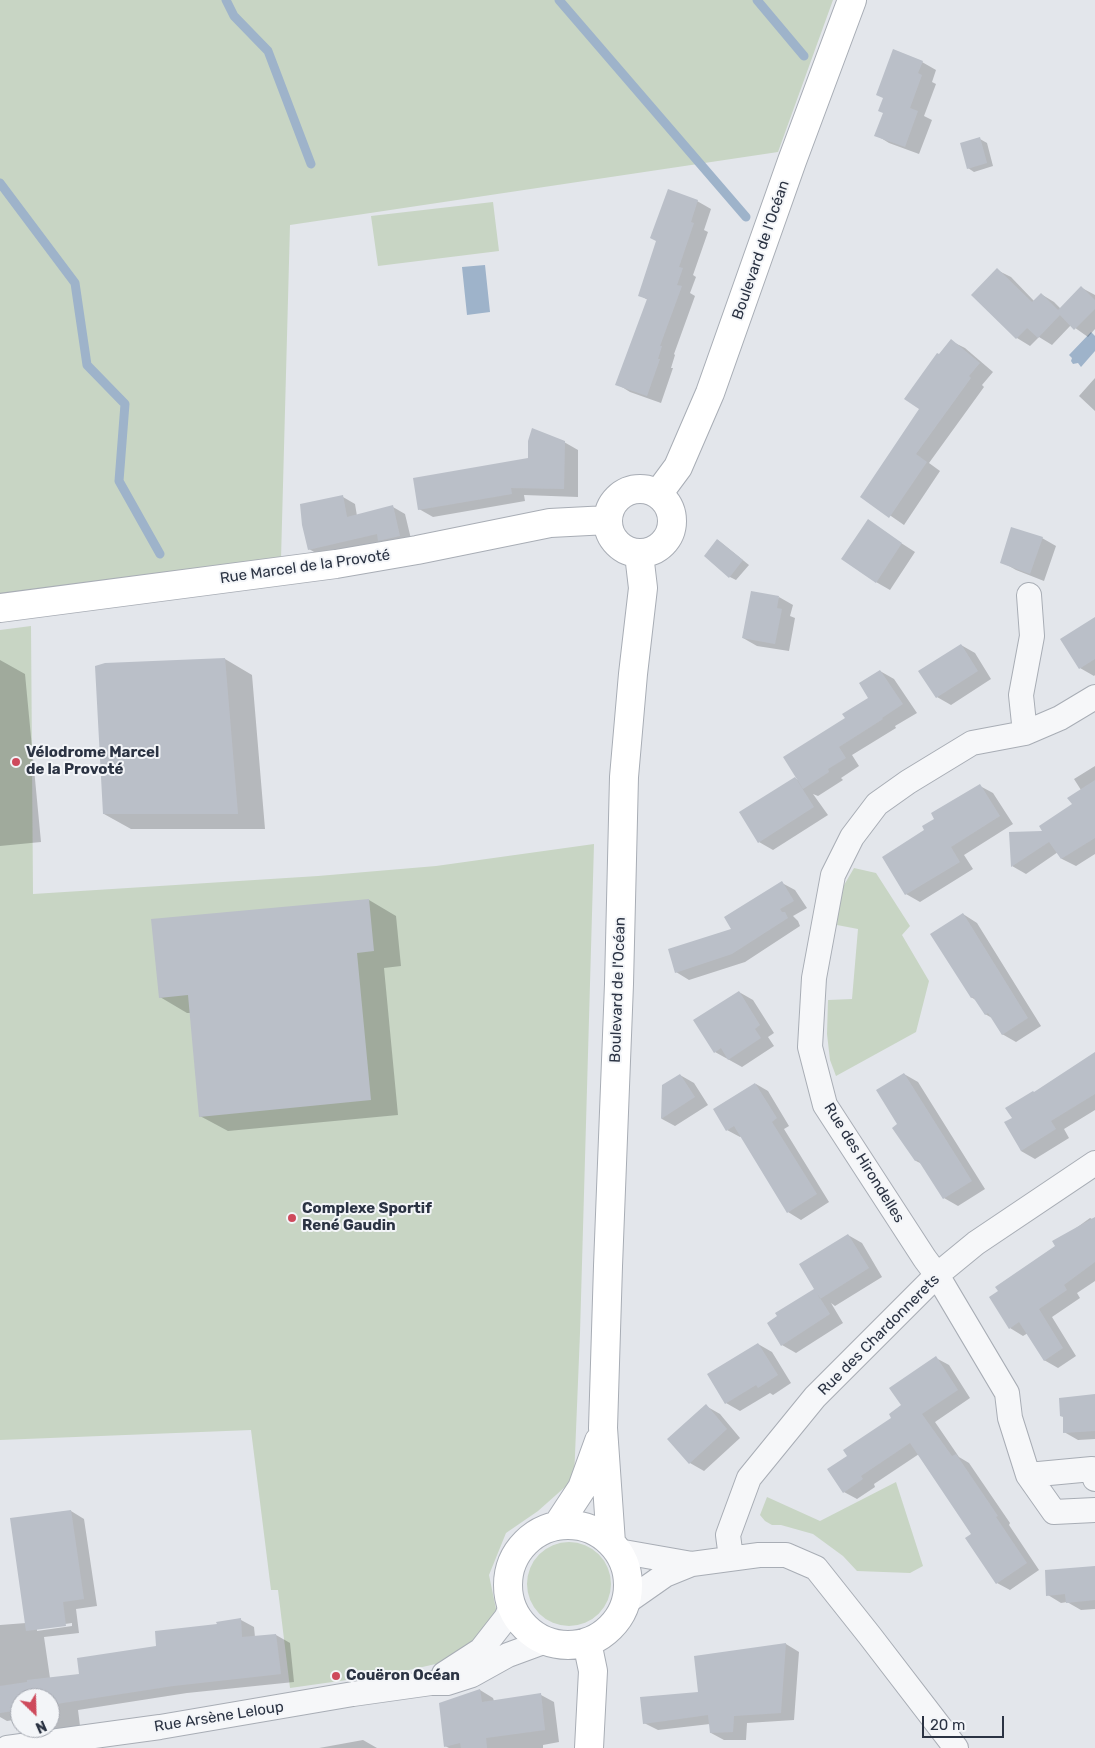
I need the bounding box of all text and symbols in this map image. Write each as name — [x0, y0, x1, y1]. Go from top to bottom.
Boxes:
street label: Boulevard de l'Océan — [729, 178, 793, 322]
street label: Rue Marcel de la Provoté — [219, 546, 391, 588]
place label: Vélodrome Marcel de la Provoté — [26, 744, 159, 779]
marker: Vélodrome Marcel de la Provoté — [10, 756, 22, 768]
street label: Boulevard de l'Océan — [606, 917, 630, 1063]
street label: Rue des Hirondelles — [820, 1100, 908, 1226]
place label: Complexe Sportif René Gaudin — [302, 1200, 432, 1235]
marker: Complexe Sportif René Gaudin — [286, 1212, 298, 1224]
street label: Rue des Chardonnerets — [815, 1271, 943, 1399]
place label: Couëron Océan — [346, 1667, 460, 1685]
marker: Couëron Océan — [330, 1670, 342, 1682]
north arrow — [10, 1688, 60, 1738]
street label: Rue Arsène Leloup — [153, 1698, 285, 1736]
scale bar — [925, 1706, 1008, 1738]
text: N — [33, 1716, 49, 1736]
text: 20 m — [930, 1716, 965, 1734]

